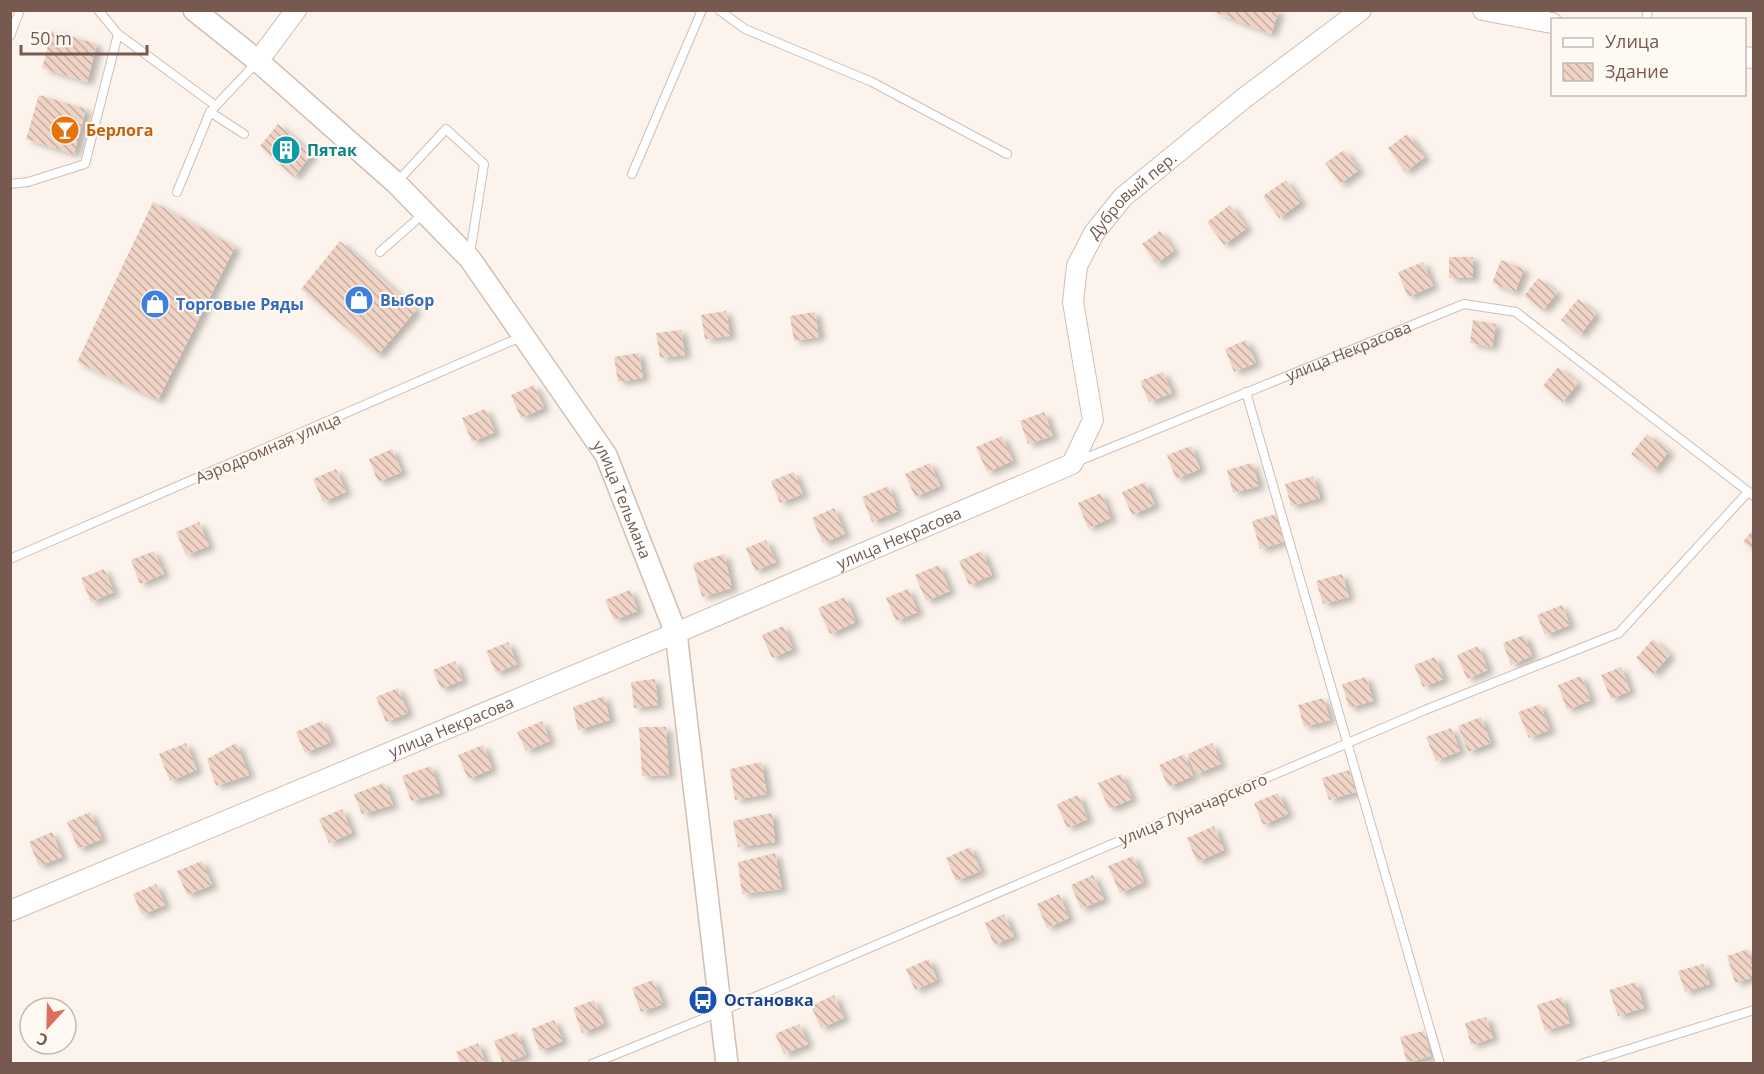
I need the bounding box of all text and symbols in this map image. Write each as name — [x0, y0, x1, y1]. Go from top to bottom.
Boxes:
scale bar — [21, 18, 147, 56]
legend — [1551, 18, 1746, 96]
text: 50 m — [30, 26, 72, 50]
text: Улица — [1605, 29, 1659, 53]
text: Здание — [1605, 59, 1669, 83]
bar icon: Берлога — [49, 114, 81, 146]
place label: Берлога — [86, 119, 153, 141]
building icon: Пятак — [270, 134, 302, 166]
place label: Пятак — [307, 139, 357, 161]
street label: Дубровый пер. — [1083, 147, 1181, 243]
shop icon: Выбор — [343, 284, 375, 316]
shop icon: Торговые Ряды — [139, 288, 171, 320]
place label: Выбор — [380, 289, 434, 311]
place label: Торговые Ряды — [176, 293, 304, 315]
street label: улица Некрасова — [1282, 316, 1414, 386]
street label: Аэродромная улица — [192, 407, 344, 489]
street label: улица Тельмана — [588, 436, 657, 562]
street label: улица Некрасова — [833, 502, 965, 574]
street label: улица Некрасова — [385, 691, 517, 763]
street label: улица Луначарского — [1115, 768, 1271, 850]
bus stop icon: Остановка — [687, 984, 719, 1016]
place label: Остановка — [724, 989, 814, 1011]
north arrow — [18, 996, 78, 1056]
text: С — [34, 1028, 51, 1052]

